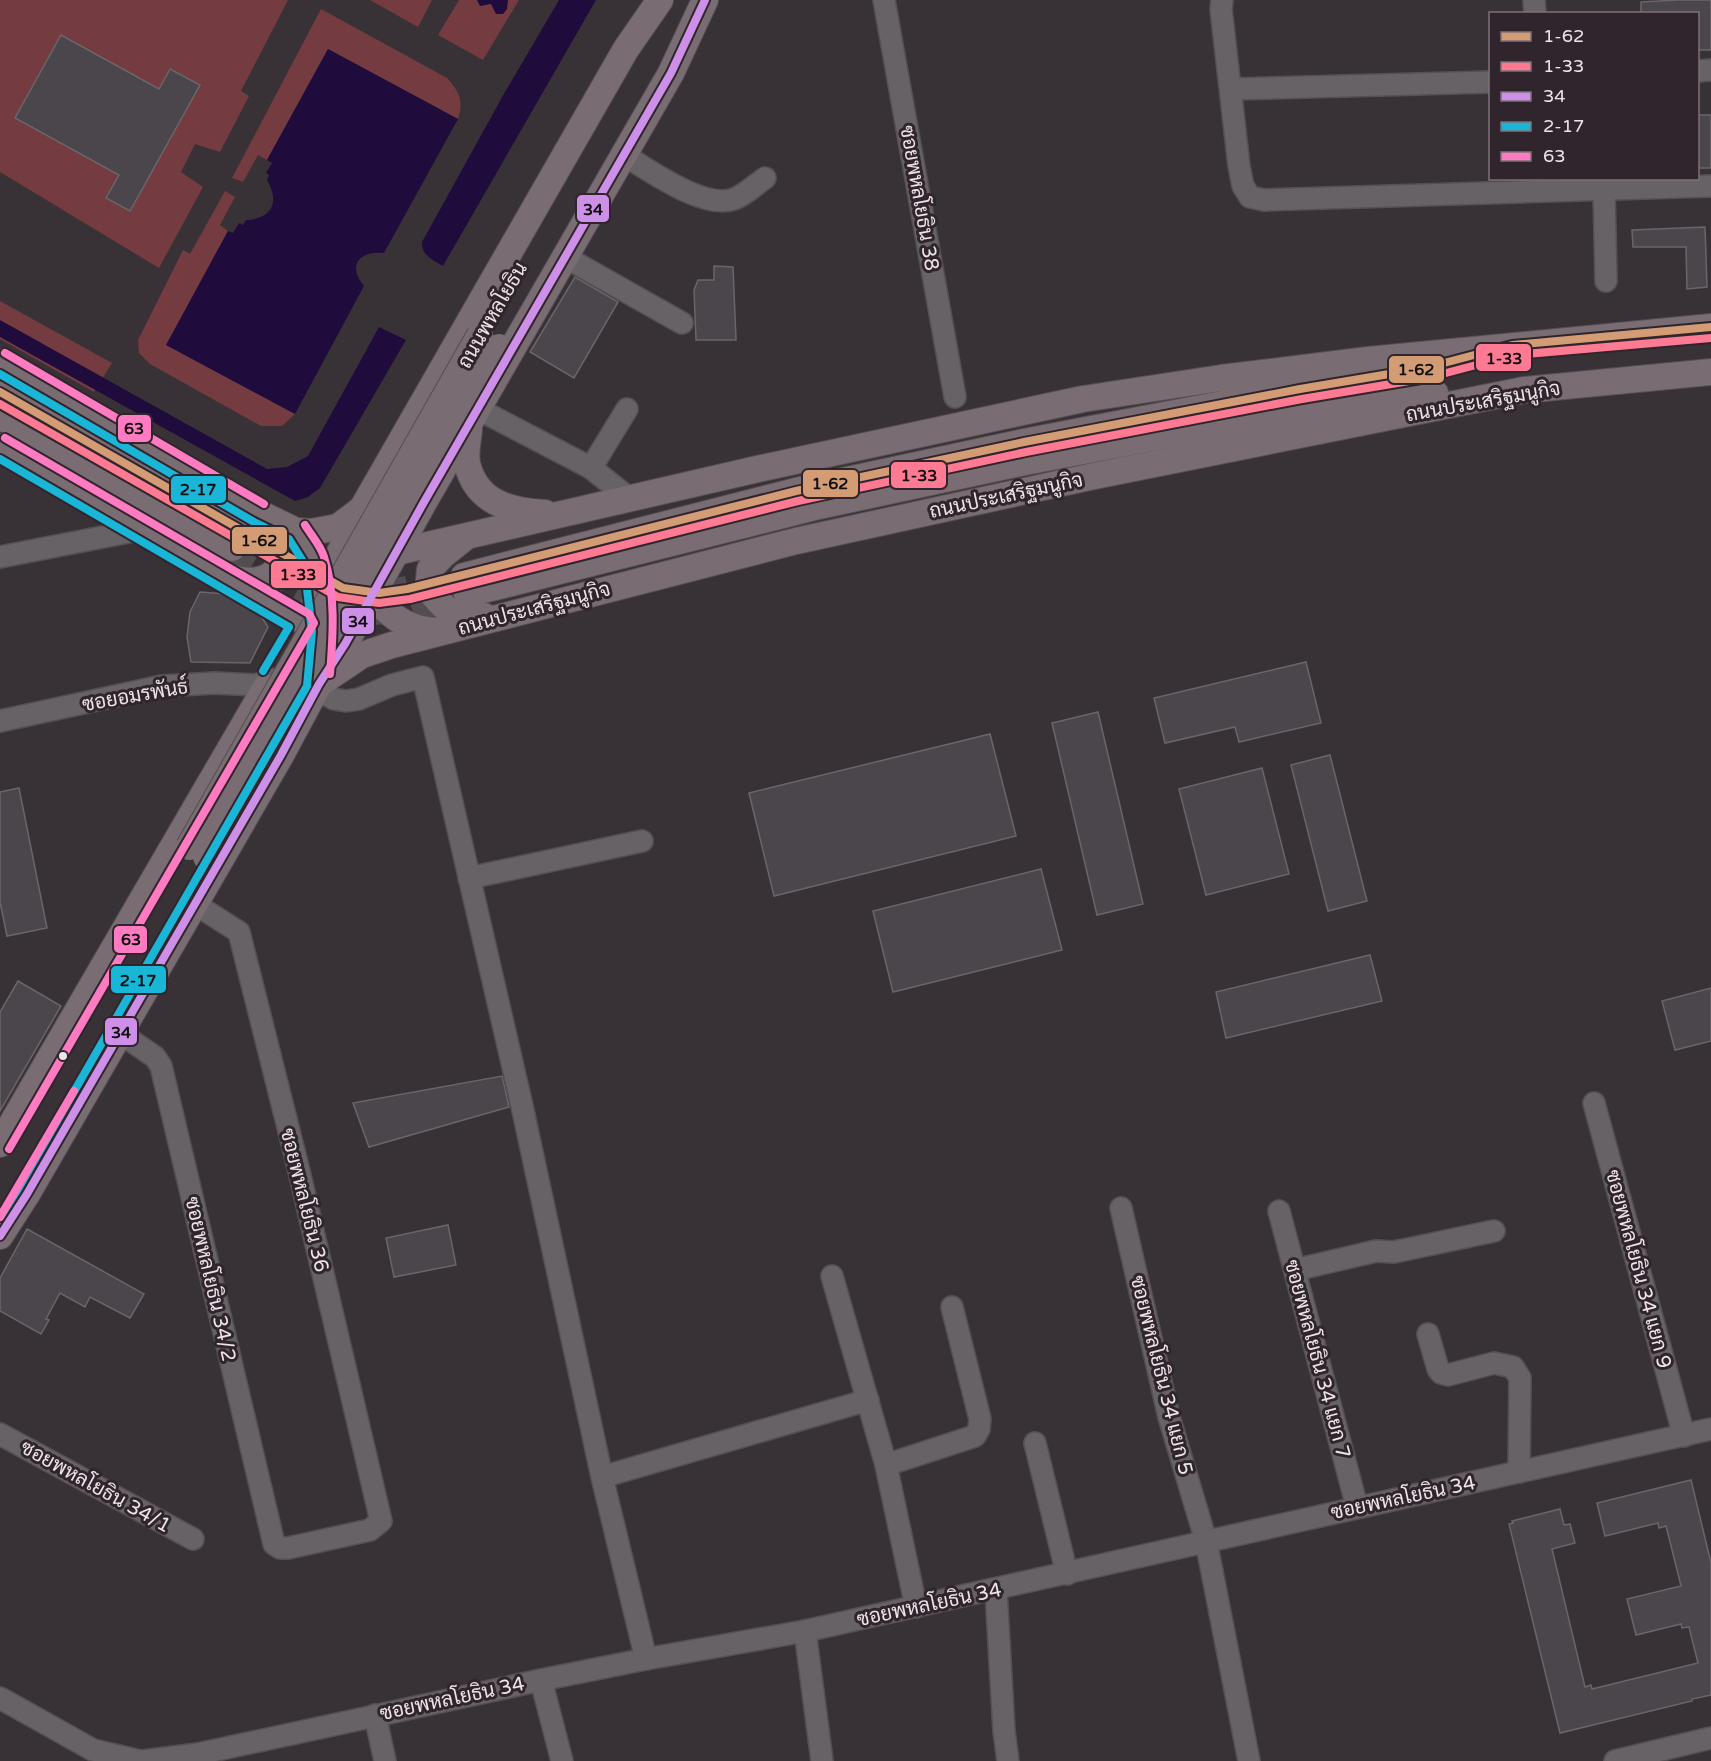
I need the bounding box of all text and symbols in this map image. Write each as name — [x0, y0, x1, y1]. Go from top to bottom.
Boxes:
legend — [1489, 12, 1699, 180]
text: 1-62 — [1543, 25, 1584, 47]
text: 1-33 — [1543, 55, 1584, 77]
text: 34 — [1543, 85, 1566, 107]
text: 2-17 — [1543, 115, 1584, 137]
street label: ซอยพหลโยธิน 38 — [894, 123, 946, 273]
text: 63 — [1543, 145, 1566, 167]
line badge: 34 — [576, 194, 610, 223]
text: 34 — [583, 200, 603, 220]
street label: ถนนพหลโยธิน — [451, 257, 533, 373]
line badge: 1-33 — [1475, 343, 1532, 372]
text: 1-33 — [1486, 349, 1522, 369]
line badge: 1-62 — [1388, 355, 1445, 384]
text: 1-62 — [1398, 360, 1434, 380]
street label: ถนนประเสริฐมนูกิจ — [1404, 376, 1563, 429]
line badge: 63 — [117, 414, 152, 443]
text: 63 — [124, 419, 144, 439]
line badge: 1-33 — [890, 461, 947, 489]
text: 1-33 — [901, 466, 937, 486]
street label: ถนนประเสริฐมนูกิจ — [927, 467, 1086, 526]
line badge: 1-62 — [802, 469, 859, 498]
text: 1-62 — [812, 474, 848, 494]
line badge: 2-17 — [170, 475, 227, 504]
text: 2-17 — [180, 480, 216, 500]
line badge: 1-62 — [231, 526, 288, 555]
text: 1-62 — [241, 531, 277, 551]
line badge: 1-33 — [270, 560, 327, 589]
text: 1-33 — [280, 565, 316, 585]
street label: ถนนประเสริฐมนูกิจ — [455, 576, 613, 643]
line badge: 34 — [341, 607, 375, 635]
text: 34 — [348, 612, 368, 632]
street label: ซอยอมรพันธ์ — [80, 672, 190, 717]
line badge: 63 — [113, 925, 148, 954]
text: 63 — [121, 930, 141, 950]
line badge: 2-17 — [110, 965, 167, 994]
text: 2-17 — [120, 971, 156, 991]
line badge: 34 — [104, 1017, 138, 1046]
text: 34 — [111, 1023, 131, 1043]
unlabelled marker — [57, 1050, 69, 1062]
street label: ซอยพหลโยธิน 36 — [275, 1125, 335, 1275]
street label: ซอยพหลโยธิน 34 แยก 9 — [1600, 1167, 1678, 1371]
street label: ซอยพหลโยธิน 34/2 — [179, 1194, 243, 1364]
street label: ซอยพหลโยธิน 34 แยก 7 — [1279, 1257, 1357, 1461]
street label: ซอยพหลโยธิน 34 แยก 5 — [1125, 1273, 1199, 1477]
street label: ซอยพหลโยธิน 34/1 — [16, 1434, 176, 1538]
street label: ซอยพหลโยธิน 34 — [1328, 1469, 1478, 1525]
street label: ซอยพหลโยธิน 34 — [854, 1576, 1004, 1632]
street label: ซอยพหลโยธิน 34 — [377, 1670, 527, 1726]

